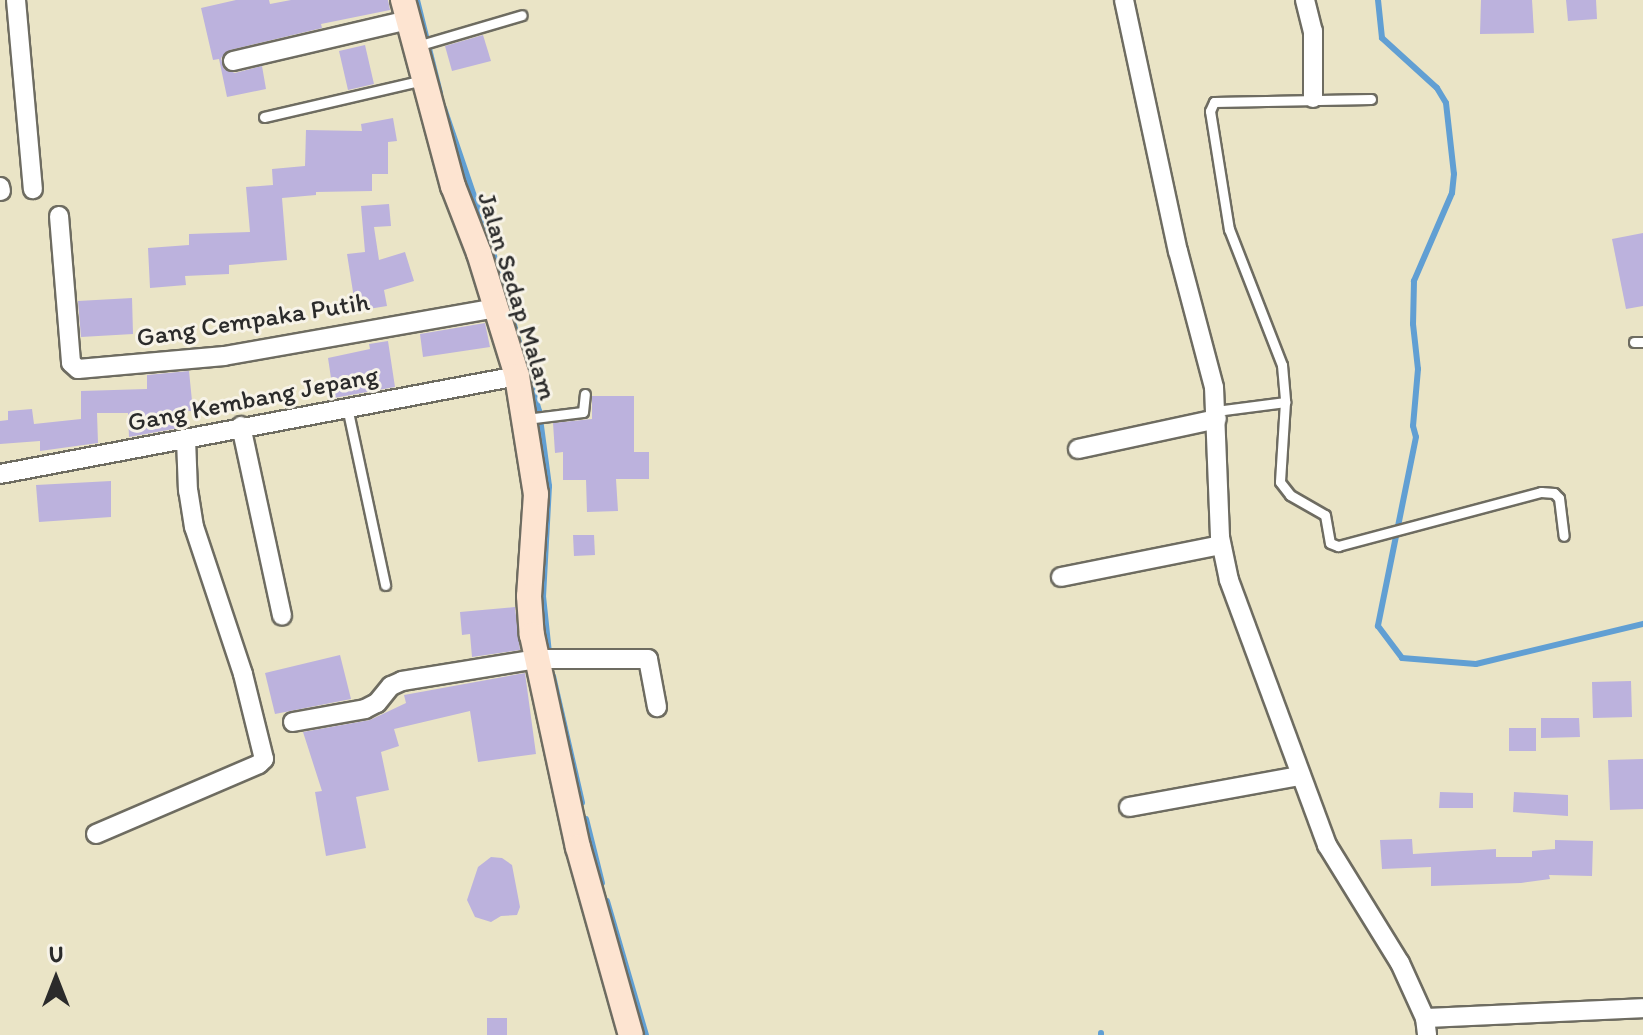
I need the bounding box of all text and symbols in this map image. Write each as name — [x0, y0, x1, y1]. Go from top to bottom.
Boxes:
street label: Jalan Sedap Malam — [471, 189, 563, 403]
street label: Gang Cempaka Putih — [135, 286, 371, 354]
street label: Gang Kembang Jepang — [125, 359, 381, 439]
north arrow — [16, 939, 96, 1019]
text: U — [49, 941, 63, 968]

